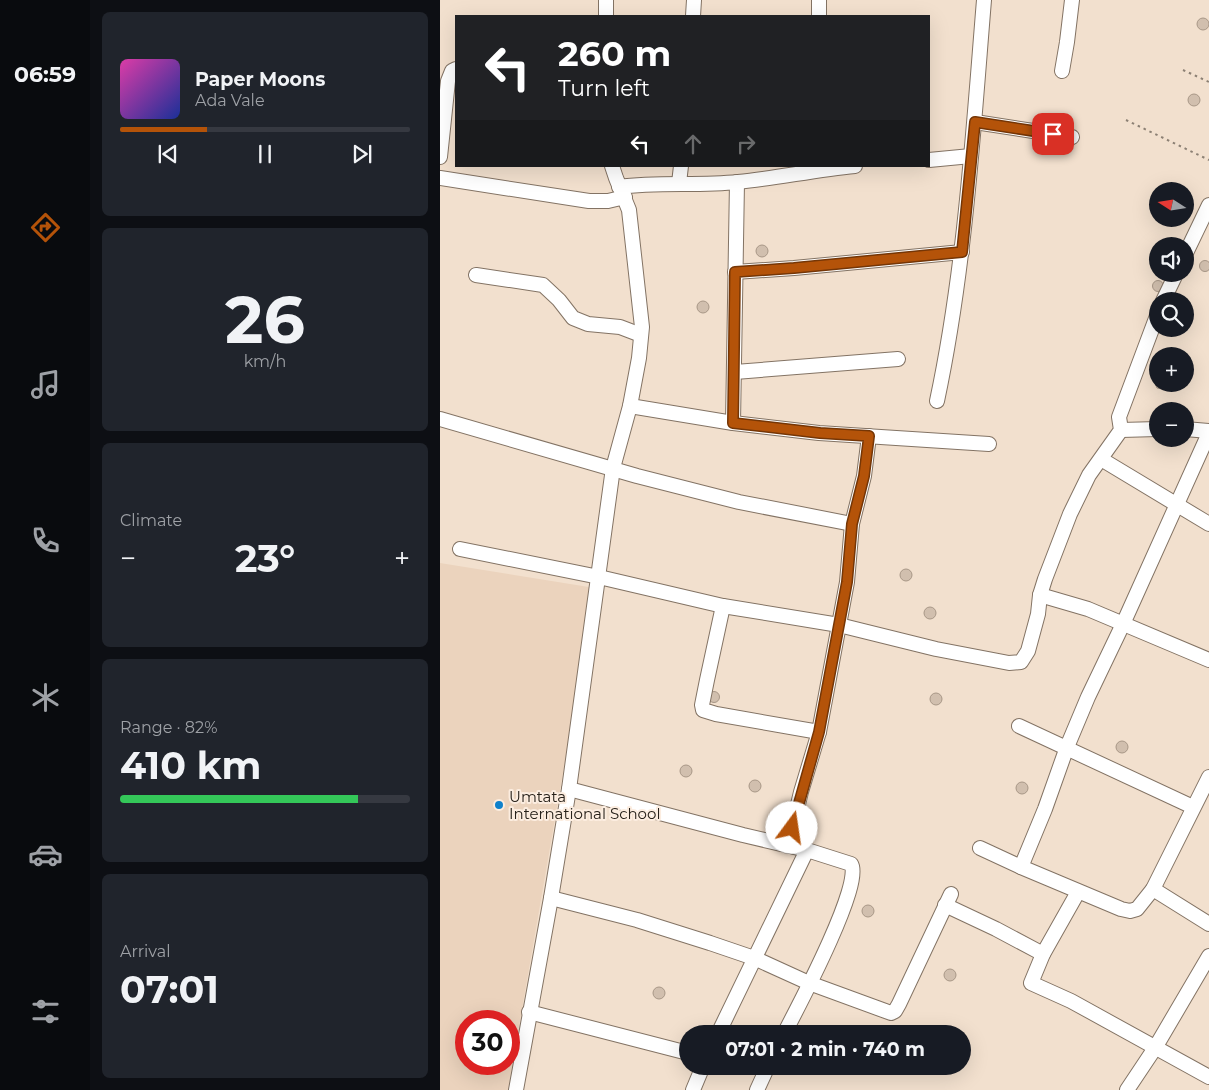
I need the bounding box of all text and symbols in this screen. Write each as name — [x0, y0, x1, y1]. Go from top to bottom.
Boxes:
text: 260 m — [558, 32, 671, 75]
icon: left — [475, 35, 540, 100]
text: 06:59 — [14, 61, 76, 88]
text: Paper Moons — [195, 68, 325, 91]
text: Turn left — [558, 75, 650, 102]
text: Ada Vale — [195, 91, 265, 110]
pin — [1032, 113, 1074, 155]
icon: arrive — [1039, 120, 1067, 148]
icon: left — [626, 130, 654, 158]
icon: ahead — [679, 130, 707, 158]
icon: right — [732, 130, 760, 158]
icon: previous — [154, 140, 182, 168]
icon: pause — [251, 140, 279, 168]
icon: next — [348, 140, 376, 168]
north arrow — [1149, 182, 1194, 228]
map controls — [1149, 182, 1194, 447]
icon: directions — [28, 210, 63, 245]
button: sound — [1149, 237, 1194, 282]
text: 26 — [225, 280, 305, 359]
button: search — [1149, 292, 1194, 337]
button: + — [1149, 347, 1194, 392]
text: km/h — [244, 352, 286, 371]
icon: music — [28, 367, 63, 402]
button: − — [1149, 402, 1194, 447]
text: Climate — [120, 511, 182, 530]
icon: phone — [28, 523, 63, 558]
text: 23° — [235, 535, 295, 582]
text: − — [120, 541, 136, 575]
text: + — [394, 541, 410, 575]
icon: climate — [28, 680, 63, 715]
text: Range · 82% — [120, 718, 218, 737]
text: 410 km — [120, 742, 261, 789]
place label: Umtata International School — [509, 787, 660, 823]
marker: Umtata International School — [493, 799, 505, 811]
position arrow — [765, 801, 817, 853]
icon: car — [28, 837, 63, 872]
text: Arrival — [120, 942, 170, 961]
text: 07:01 — [120, 966, 219, 1013]
icon: filters — [28, 994, 63, 1029]
speed limit sign: 30 — [455, 1010, 520, 1075]
text: 07:01 · 2 min · 740 m — [725, 1038, 925, 1061]

